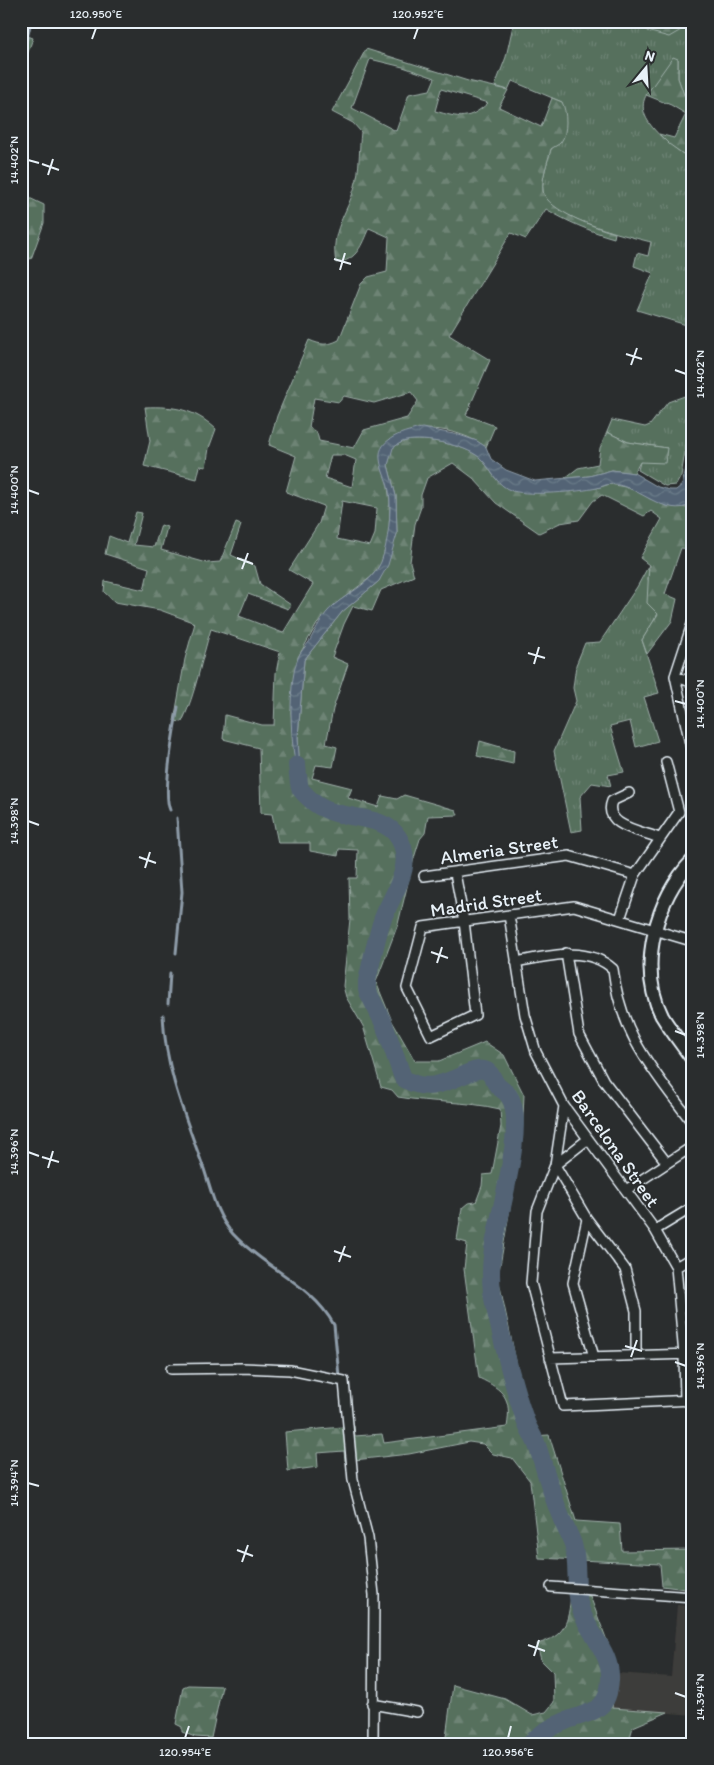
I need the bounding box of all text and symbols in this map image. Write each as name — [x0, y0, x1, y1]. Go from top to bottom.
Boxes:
text: 120.950°E — [70, 7, 123, 21]
text: 120.952°E — [392, 7, 444, 21]
north arrow — [622, 42, 672, 92]
text: N — [643, 47, 657, 66]
text: 14.402°N — [7, 136, 21, 184]
text: 14.402°N — [693, 350, 707, 398]
text: 14.400°N — [7, 465, 21, 515]
text: 14.400°N — [693, 679, 707, 729]
text: 14.398°N — [7, 798, 21, 844]
street label: Almeria Street — [439, 830, 559, 869]
street label: Madrid Street — [429, 883, 543, 922]
text: 14.398°N — [693, 1012, 707, 1058]
street label: Barcelona Street — [567, 1085, 665, 1211]
text: 14.396°N — [7, 1129, 21, 1175]
text: 14.396°N — [693, 1343, 707, 1389]
text: 14.394°N — [7, 1459, 21, 1507]
text: 14.394°N — [693, 1673, 707, 1721]
text: 120.954°E — [159, 1745, 211, 1759]
text: 120.956°E — [482, 1745, 534, 1759]

